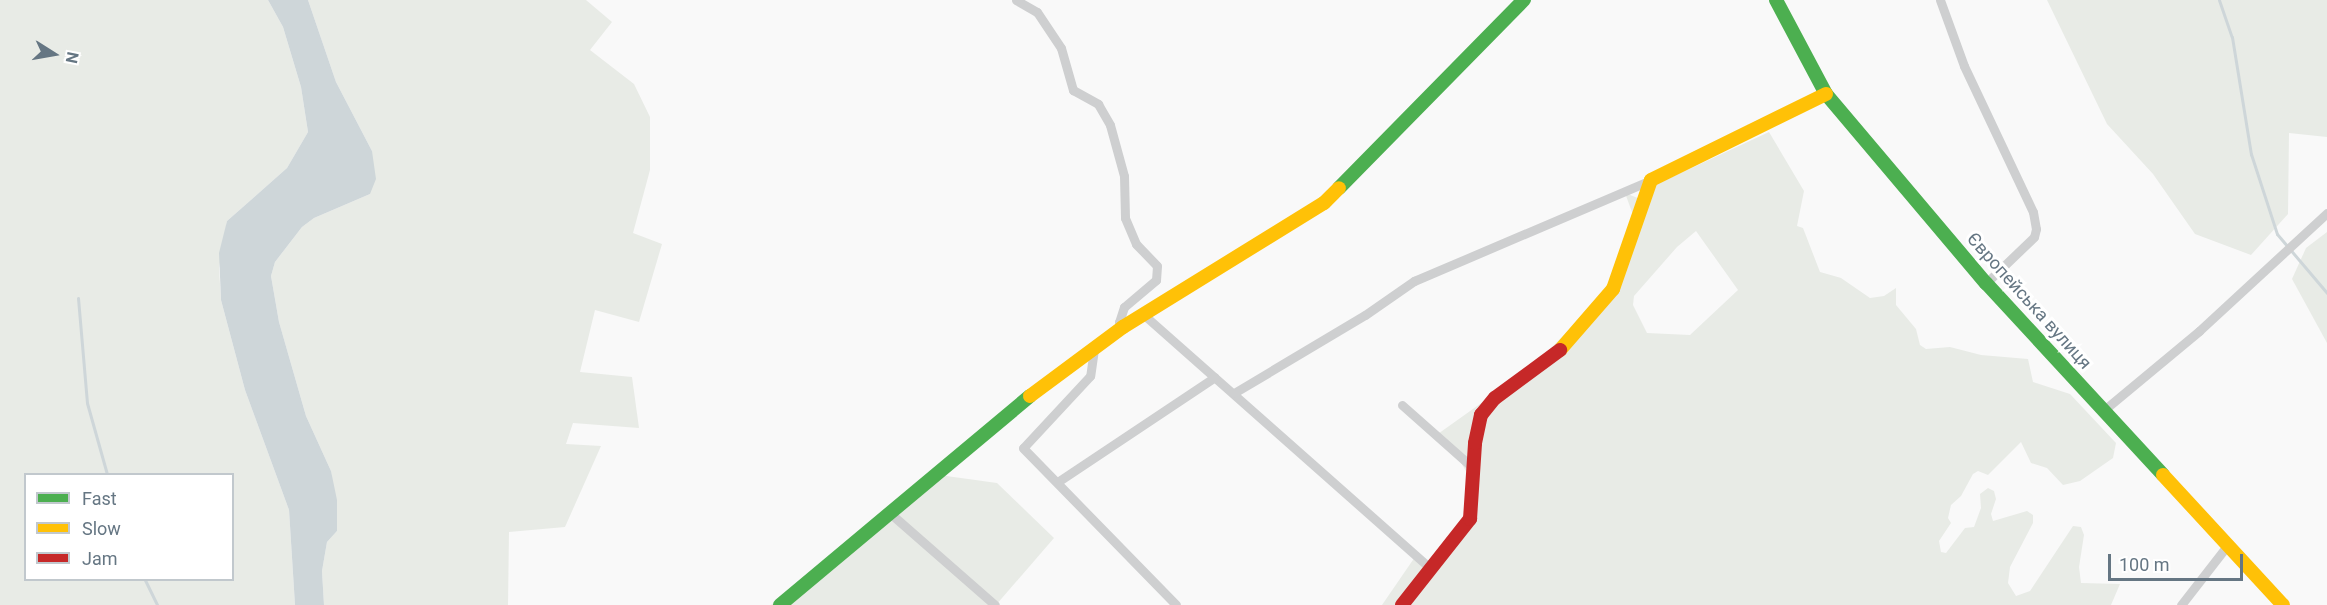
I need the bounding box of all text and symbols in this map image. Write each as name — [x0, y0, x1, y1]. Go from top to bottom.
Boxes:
north arrow — [24, 24, 84, 84]
text: N — [62, 50, 83, 65]
street label: Європейська вулиця — [1962, 228, 2096, 374]
legend — [24, 473, 234, 581]
text: Fast — [82, 488, 117, 509]
text: Slow — [82, 518, 121, 539]
scale bar — [2111, 542, 2246, 580]
text: Jam — [82, 548, 118, 569]
text: 100 m — [2119, 554, 2170, 575]

